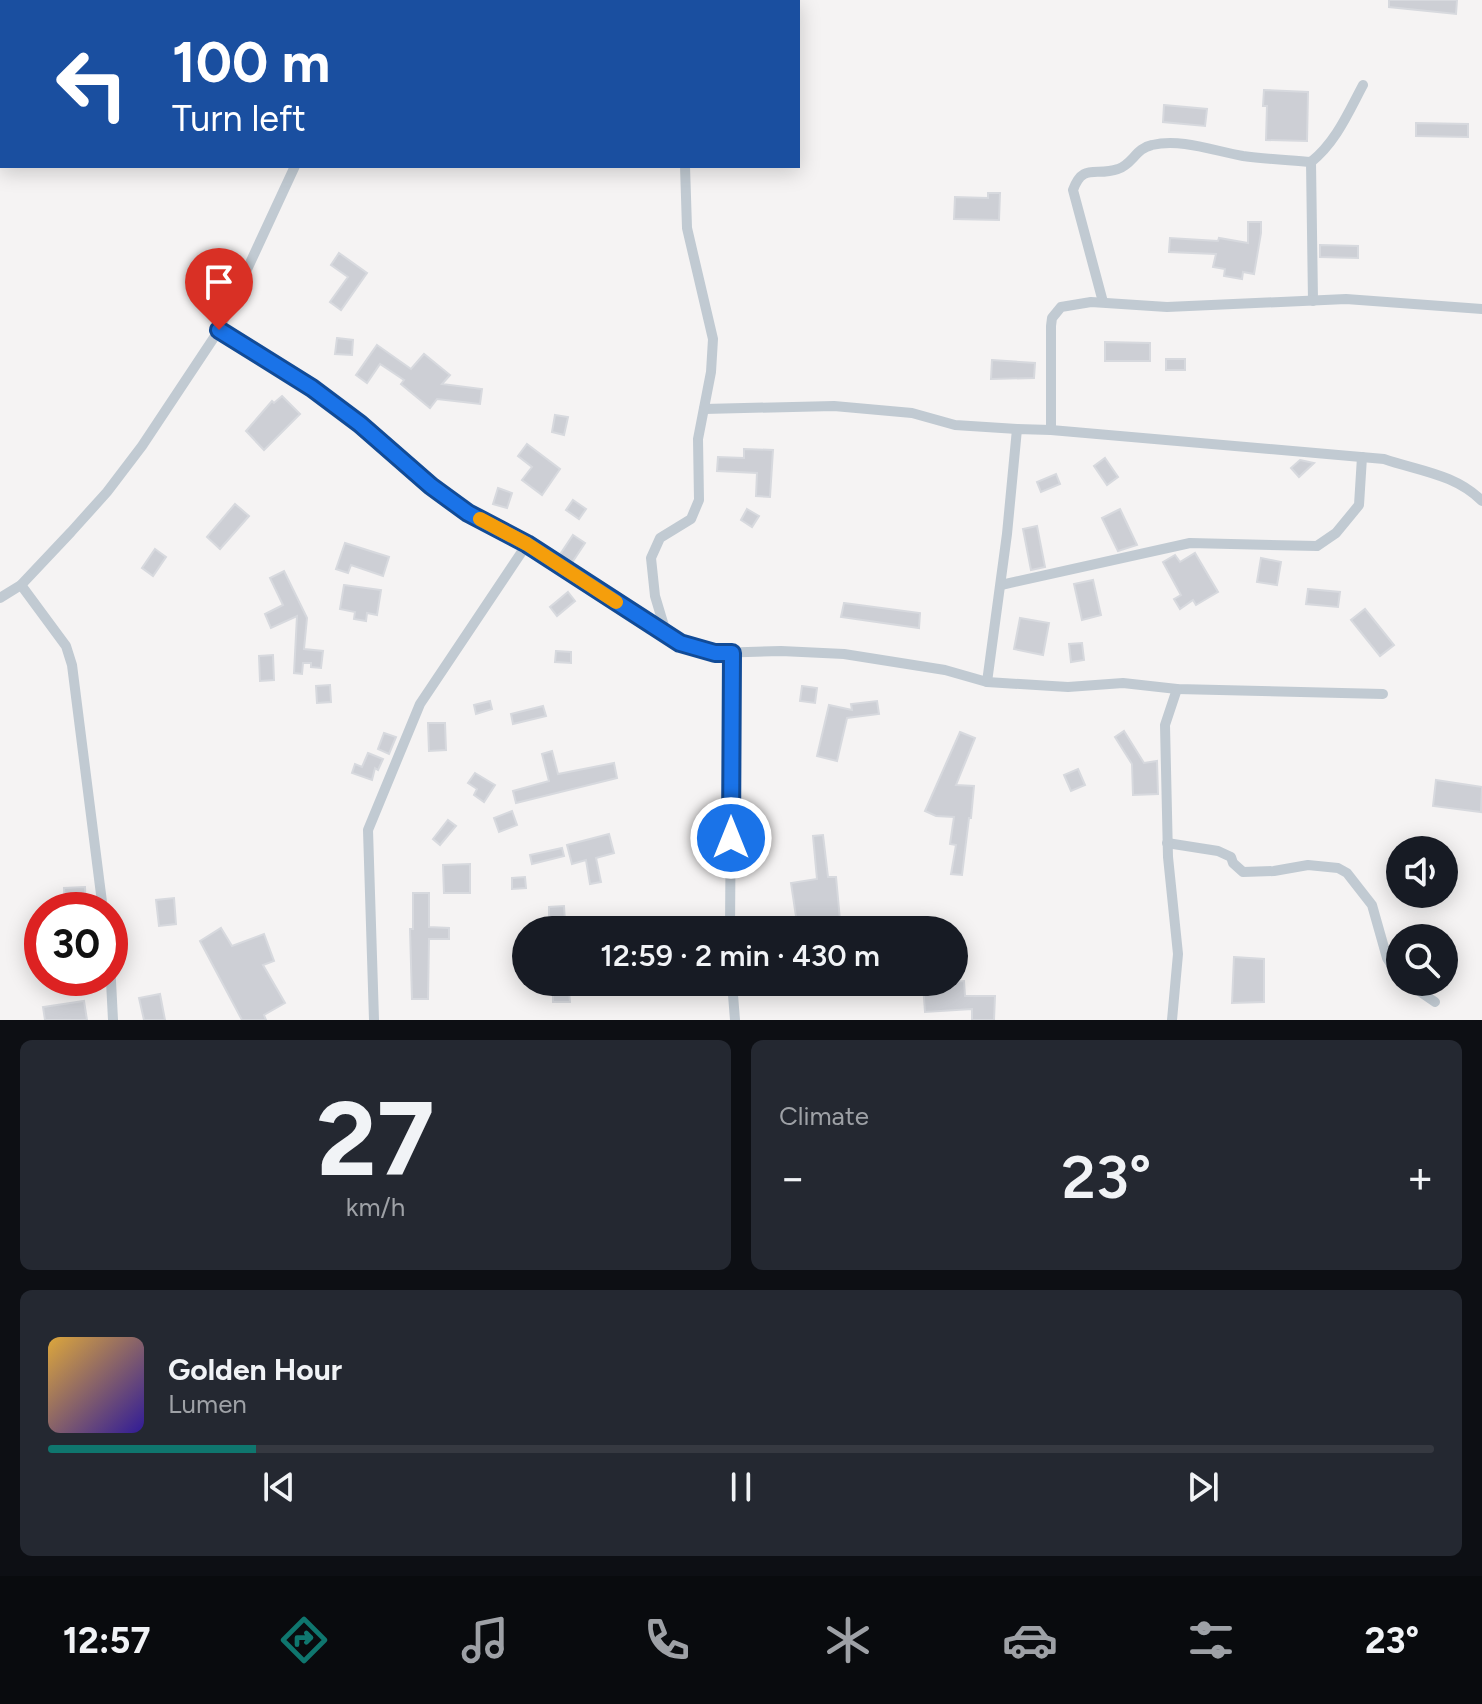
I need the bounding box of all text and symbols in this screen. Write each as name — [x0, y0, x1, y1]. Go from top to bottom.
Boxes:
text: 100 m — [172, 29, 330, 96]
icon: left — [40, 32, 144, 136]
text: Turn left — [172, 97, 306, 140]
pin — [185, 248, 253, 330]
icon: arrive — [197, 260, 241, 304]
position arrow — [689, 796, 773, 880]
map controls — [1386, 836, 1458, 996]
button: sound — [1386, 836, 1458, 908]
speed limit sign: 30 — [24, 892, 128, 996]
button: search — [1386, 924, 1458, 996]
text: 12:59 · 2 min · 430 m — [600, 937, 880, 974]
text: 27 — [316, 1076, 435, 1201]
text: Climate — [779, 1100, 869, 1132]
text: 23° — [1062, 1141, 1151, 1213]
text: − — [779, 1151, 806, 1204]
text: + — [1407, 1151, 1434, 1204]
text: km/h — [346, 1191, 405, 1223]
text: Golden Hour — [168, 1351, 342, 1388]
text: Lumen — [168, 1388, 247, 1420]
icon: previous — [257, 1465, 301, 1509]
icon: pause — [719, 1465, 763, 1509]
icon: next — [1181, 1465, 1225, 1509]
icon: directions — [276, 1612, 332, 1668]
icon: music — [457, 1612, 513, 1668]
icon: phone — [639, 1612, 695, 1668]
icon: climate — [820, 1612, 876, 1668]
icon: car — [1002, 1612, 1058, 1668]
icon: filters — [1183, 1612, 1239, 1668]
text: 12:57 — [63, 1619, 151, 1662]
text: 23° — [1365, 1619, 1419, 1662]

